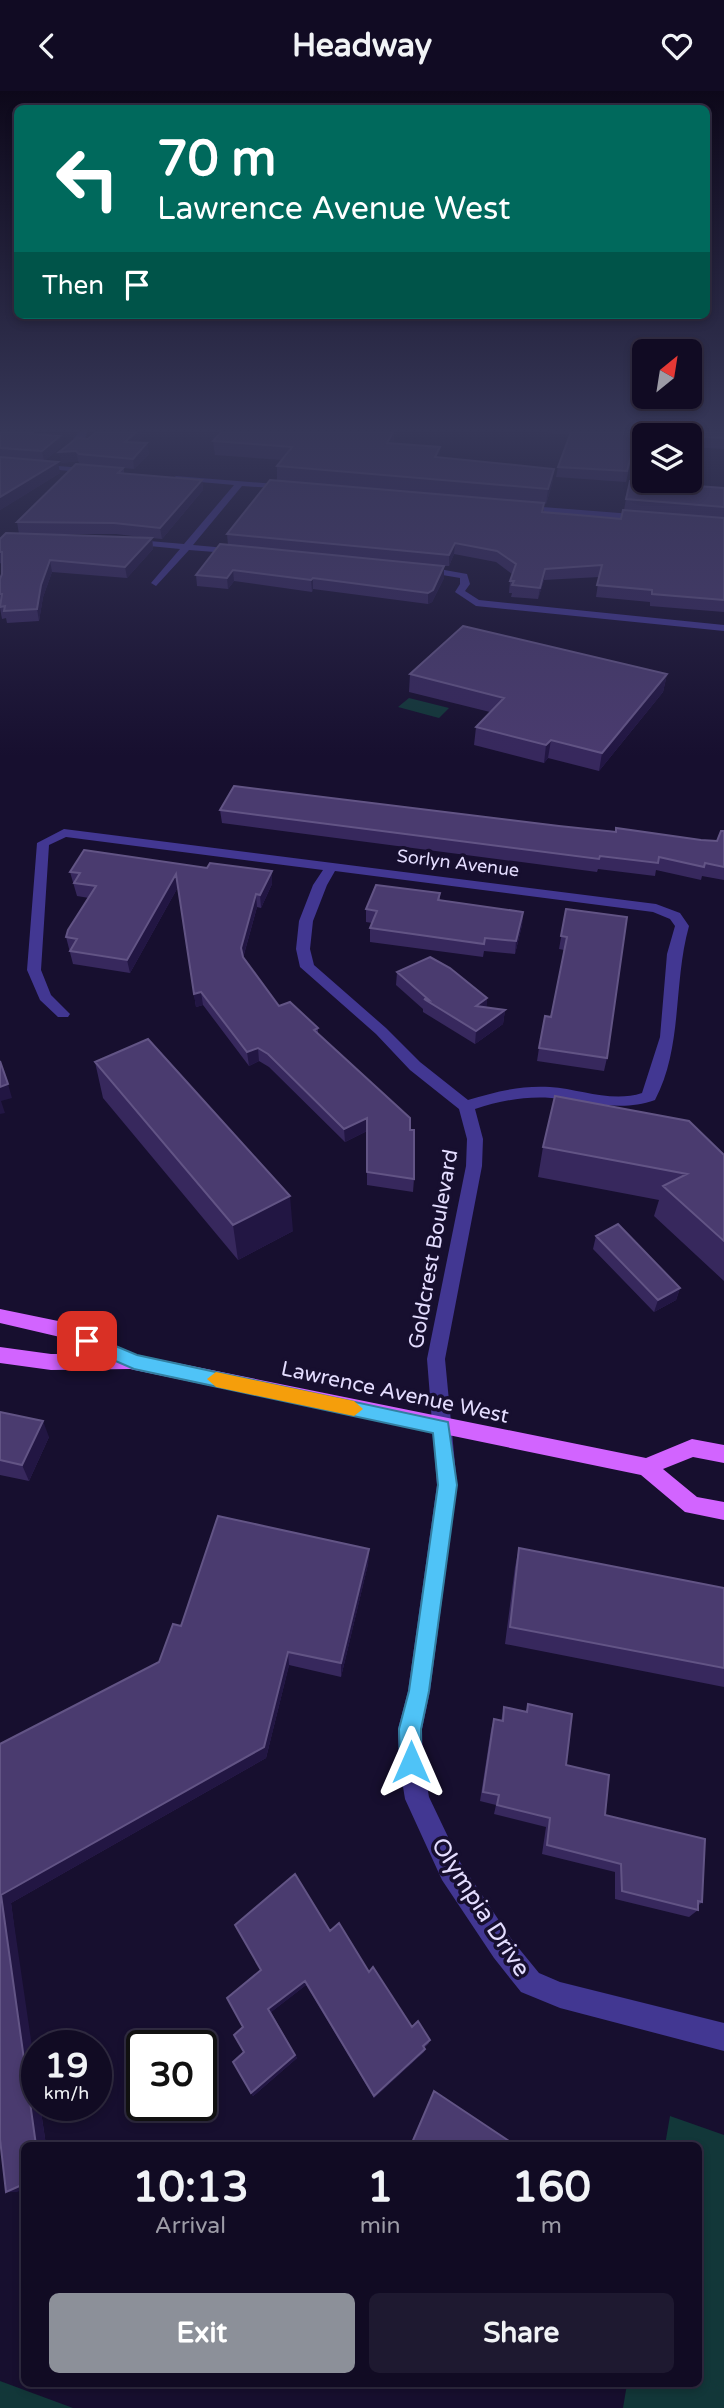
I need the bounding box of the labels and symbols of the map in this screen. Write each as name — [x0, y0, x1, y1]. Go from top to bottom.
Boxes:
north arrow — [632, 339, 702, 409]
street label: Sorlyn Avenue — [396, 845, 520, 881]
street label: Goldcrest Boulevard — [404, 1147, 463, 1351]
pin — [57, 1311, 117, 1371]
street label: Lawrence Avenue West — [279, 1356, 511, 1429]
position arrow — [374, 1725, 448, 1799]
street label: Olympia Drive — [425, 1832, 536, 1982]
speed limit sign: 30 — [126, 2030, 217, 2121]

